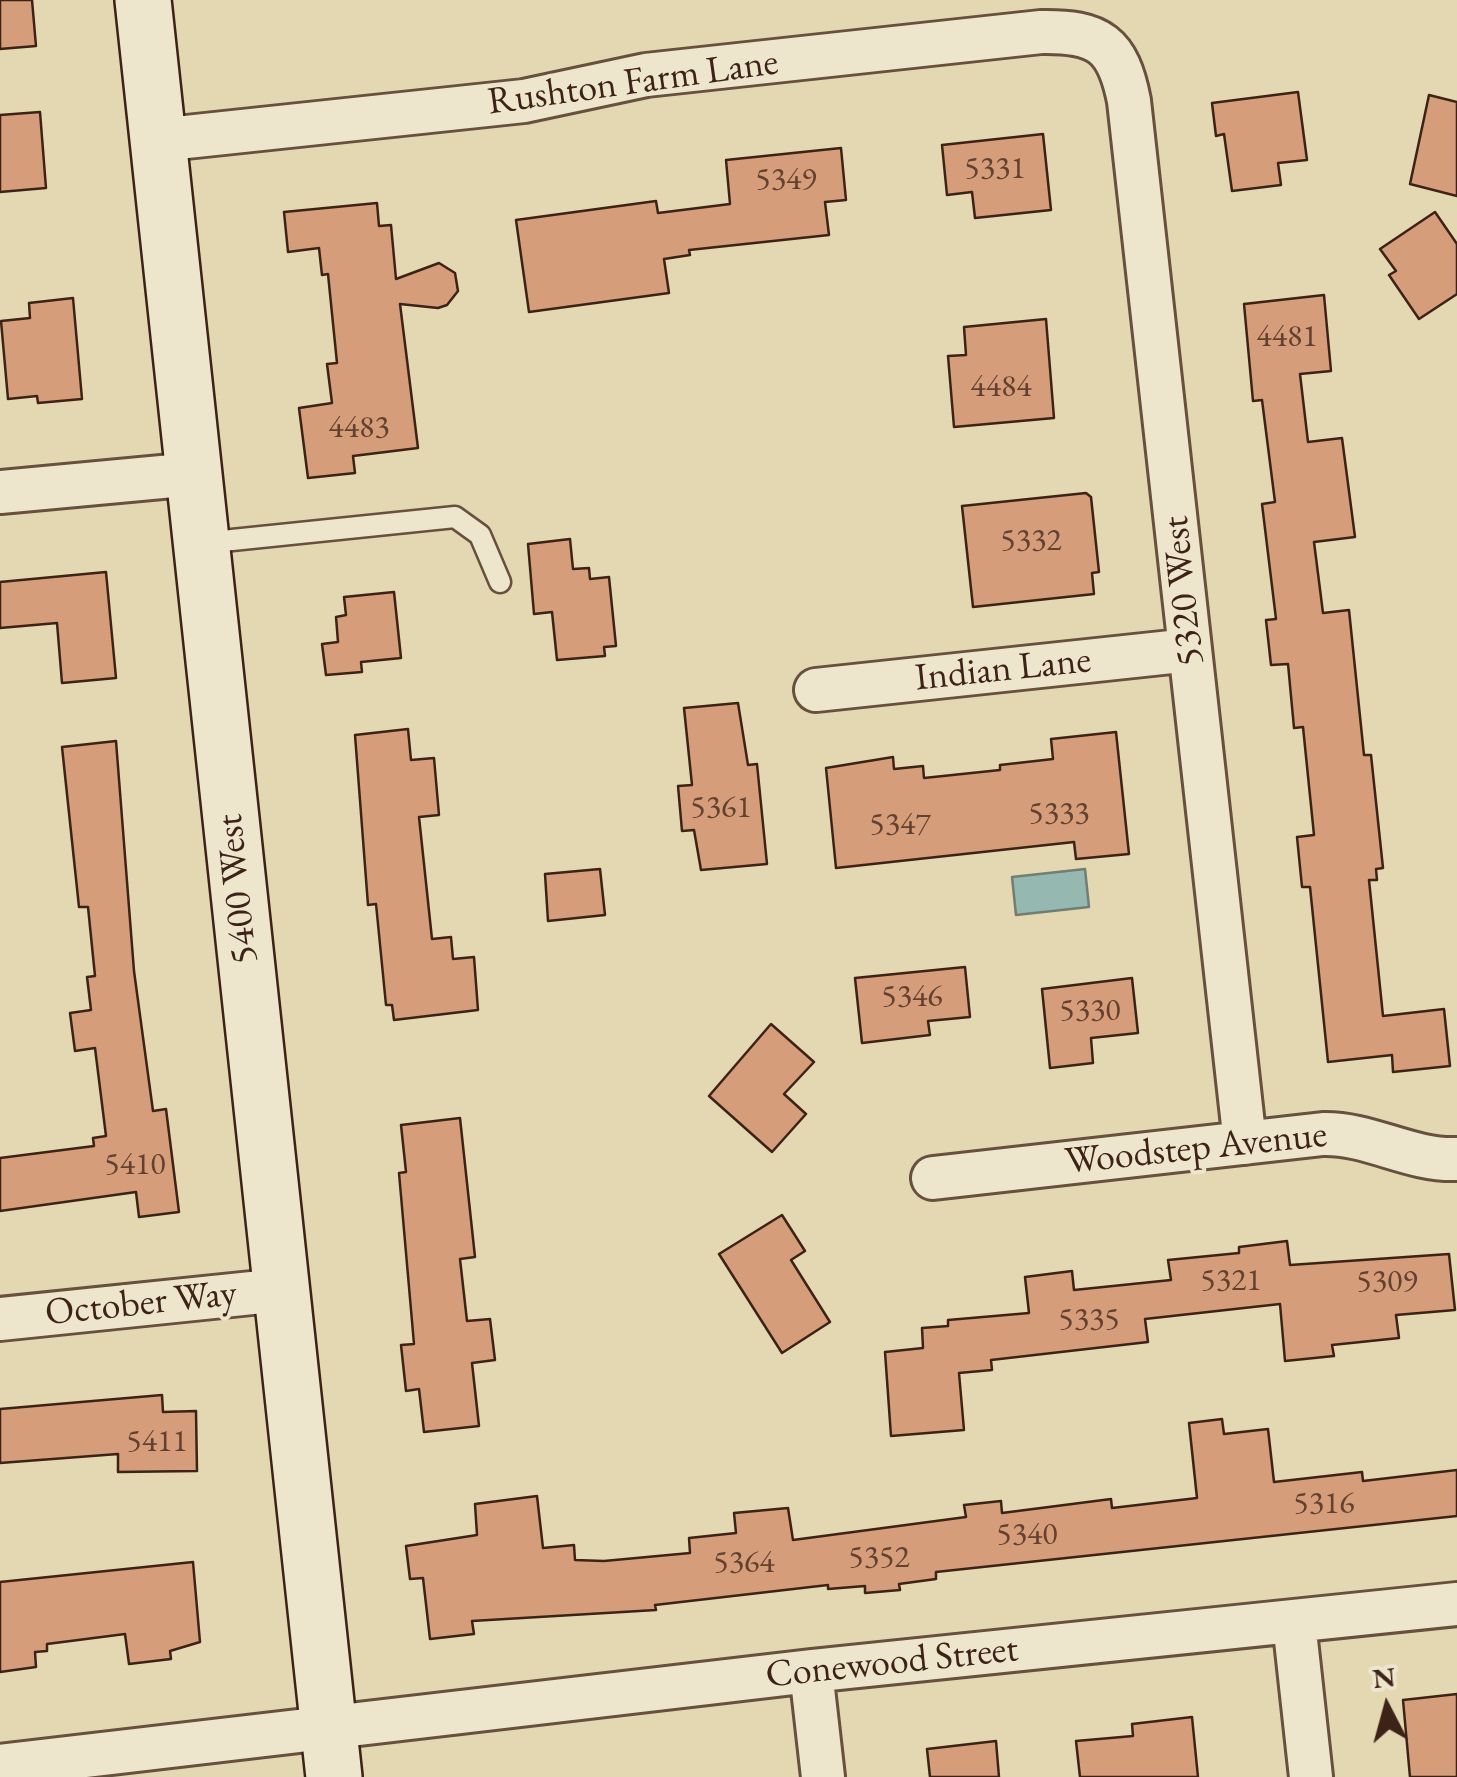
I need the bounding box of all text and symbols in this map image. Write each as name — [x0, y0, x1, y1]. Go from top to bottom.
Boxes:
street label: Rushton Farm Lane — [485, 40, 781, 126]
house number: 5331 — [964, 150, 1026, 188]
house number: 5349 — [755, 161, 817, 199]
house number: 4481 — [1256, 318, 1318, 356]
house number: 4484 — [970, 368, 1032, 406]
house number: 4483 — [328, 409, 390, 447]
street label: 5320 West — [1153, 514, 1215, 668]
house number: 5332 — [1000, 522, 1062, 560]
street label: Indian Lane — [913, 638, 1093, 702]
house number: 5361 — [690, 789, 752, 827]
house number: 5333 — [1028, 795, 1090, 833]
house number: 5347 — [869, 806, 931, 844]
street label: 5400 West — [207, 812, 269, 966]
house number: 5346 — [881, 978, 943, 1016]
house number: 5330 — [1059, 992, 1121, 1030]
street label: Woodstep Avenue — [1063, 1113, 1329, 1185]
house number: 5410 — [104, 1146, 166, 1184]
house number: 5321 — [1200, 1262, 1262, 1300]
house number: 5309 — [1356, 1263, 1418, 1301]
street label: October Way — [43, 1271, 239, 1337]
house number: 5335 — [1058, 1301, 1120, 1339]
house number: 5411 — [126, 1423, 188, 1461]
house number: 5316 — [1293, 1485, 1355, 1523]
house number: 5340 — [996, 1516, 1058, 1554]
house number: 5352 — [848, 1539, 910, 1577]
house number: 5364 — [713, 1544, 775, 1582]
street label: Conewood Street — [763, 1627, 1021, 1699]
north arrow — [1337, 1657, 1437, 1757]
text: N — [1371, 1658, 1397, 1696]

